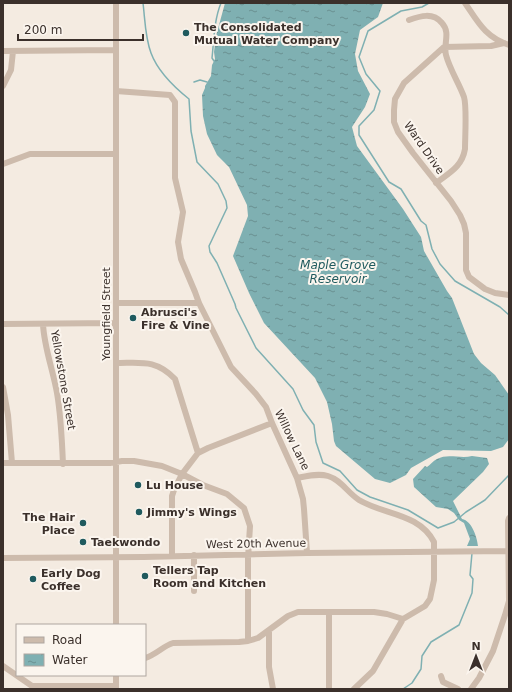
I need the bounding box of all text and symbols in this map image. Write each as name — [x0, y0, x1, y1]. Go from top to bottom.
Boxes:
scale bar — [18, 16, 143, 42]
place label: The Consolidated Mutual Water Company — [194, 21, 339, 47]
text: 200 m — [24, 23, 62, 37]
marker: The Consolidated Mutual Water Company — [181, 28, 191, 38]
street label: Ward Drive — [401, 119, 447, 177]
water label: Maple Grove Reservoir — [300, 258, 376, 286]
street label: Youngfield Street — [100, 267, 113, 362]
place label: Abrusci's Fire & Vine — [141, 306, 210, 332]
marker: Abrusci's Fire & Vine — [128, 313, 138, 323]
street label: Yellowstone Street — [48, 328, 78, 432]
street label: Willow Lane — [272, 408, 312, 473]
place label: Lu House — [146, 479, 203, 492]
marker: Lu House — [133, 480, 143, 490]
place label: Jimmy's Wings — [146, 506, 237, 519]
marker: Jimmy's Wings — [134, 507, 144, 517]
place label: The Hair Place — [23, 511, 76, 537]
marker: The Hair Place — [78, 518, 88, 528]
place label: Taekwondo — [91, 536, 161, 549]
marker: Taekwondo — [78, 537, 88, 547]
street label: West 20th Avenue — [206, 537, 306, 551]
place label: Tellers Tap Room and Kitchen — [153, 564, 266, 590]
place label: Early Dog Coffee — [41, 567, 101, 593]
marker: Tellers Tap Room and Kitchen — [140, 571, 150, 581]
marker: Early Dog Coffee — [28, 574, 38, 584]
legend — [16, 624, 146, 676]
text: Road — [52, 633, 82, 647]
north arrow — [456, 636, 496, 676]
text: N — [471, 640, 481, 653]
text: Water — [52, 653, 88, 667]

